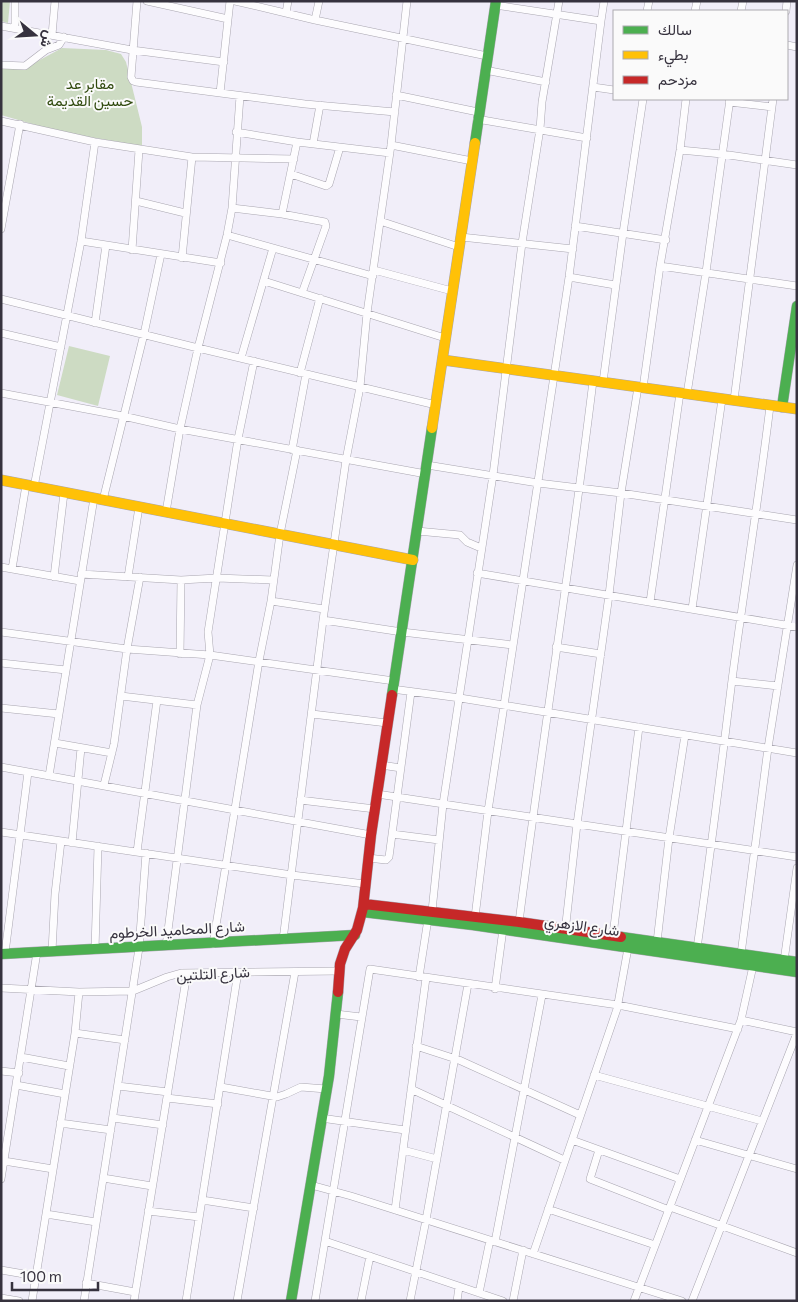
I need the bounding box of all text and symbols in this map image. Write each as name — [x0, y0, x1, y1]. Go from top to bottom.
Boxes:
north arrow — [10, 10, 60, 60]
legend — [613, 10, 788, 100]
text: سالك — [658, 20, 692, 38]
text: ش — [36, 28, 59, 50]
text: بطيء — [658, 45, 688, 68]
text: مزدحم — [658, 70, 697, 90]
park label: مقابر عد حسين القديمة — [47, 74, 133, 111]
street label: شارع الازهري — [543, 911, 621, 944]
street label: شارع المحاميد الخرطوم — [109, 916, 246, 945]
street label: شارع التلتين — [176, 962, 250, 987]
scale bar — [12, 1260, 99, 1292]
text: 100 m — [20, 1267, 62, 1285]

